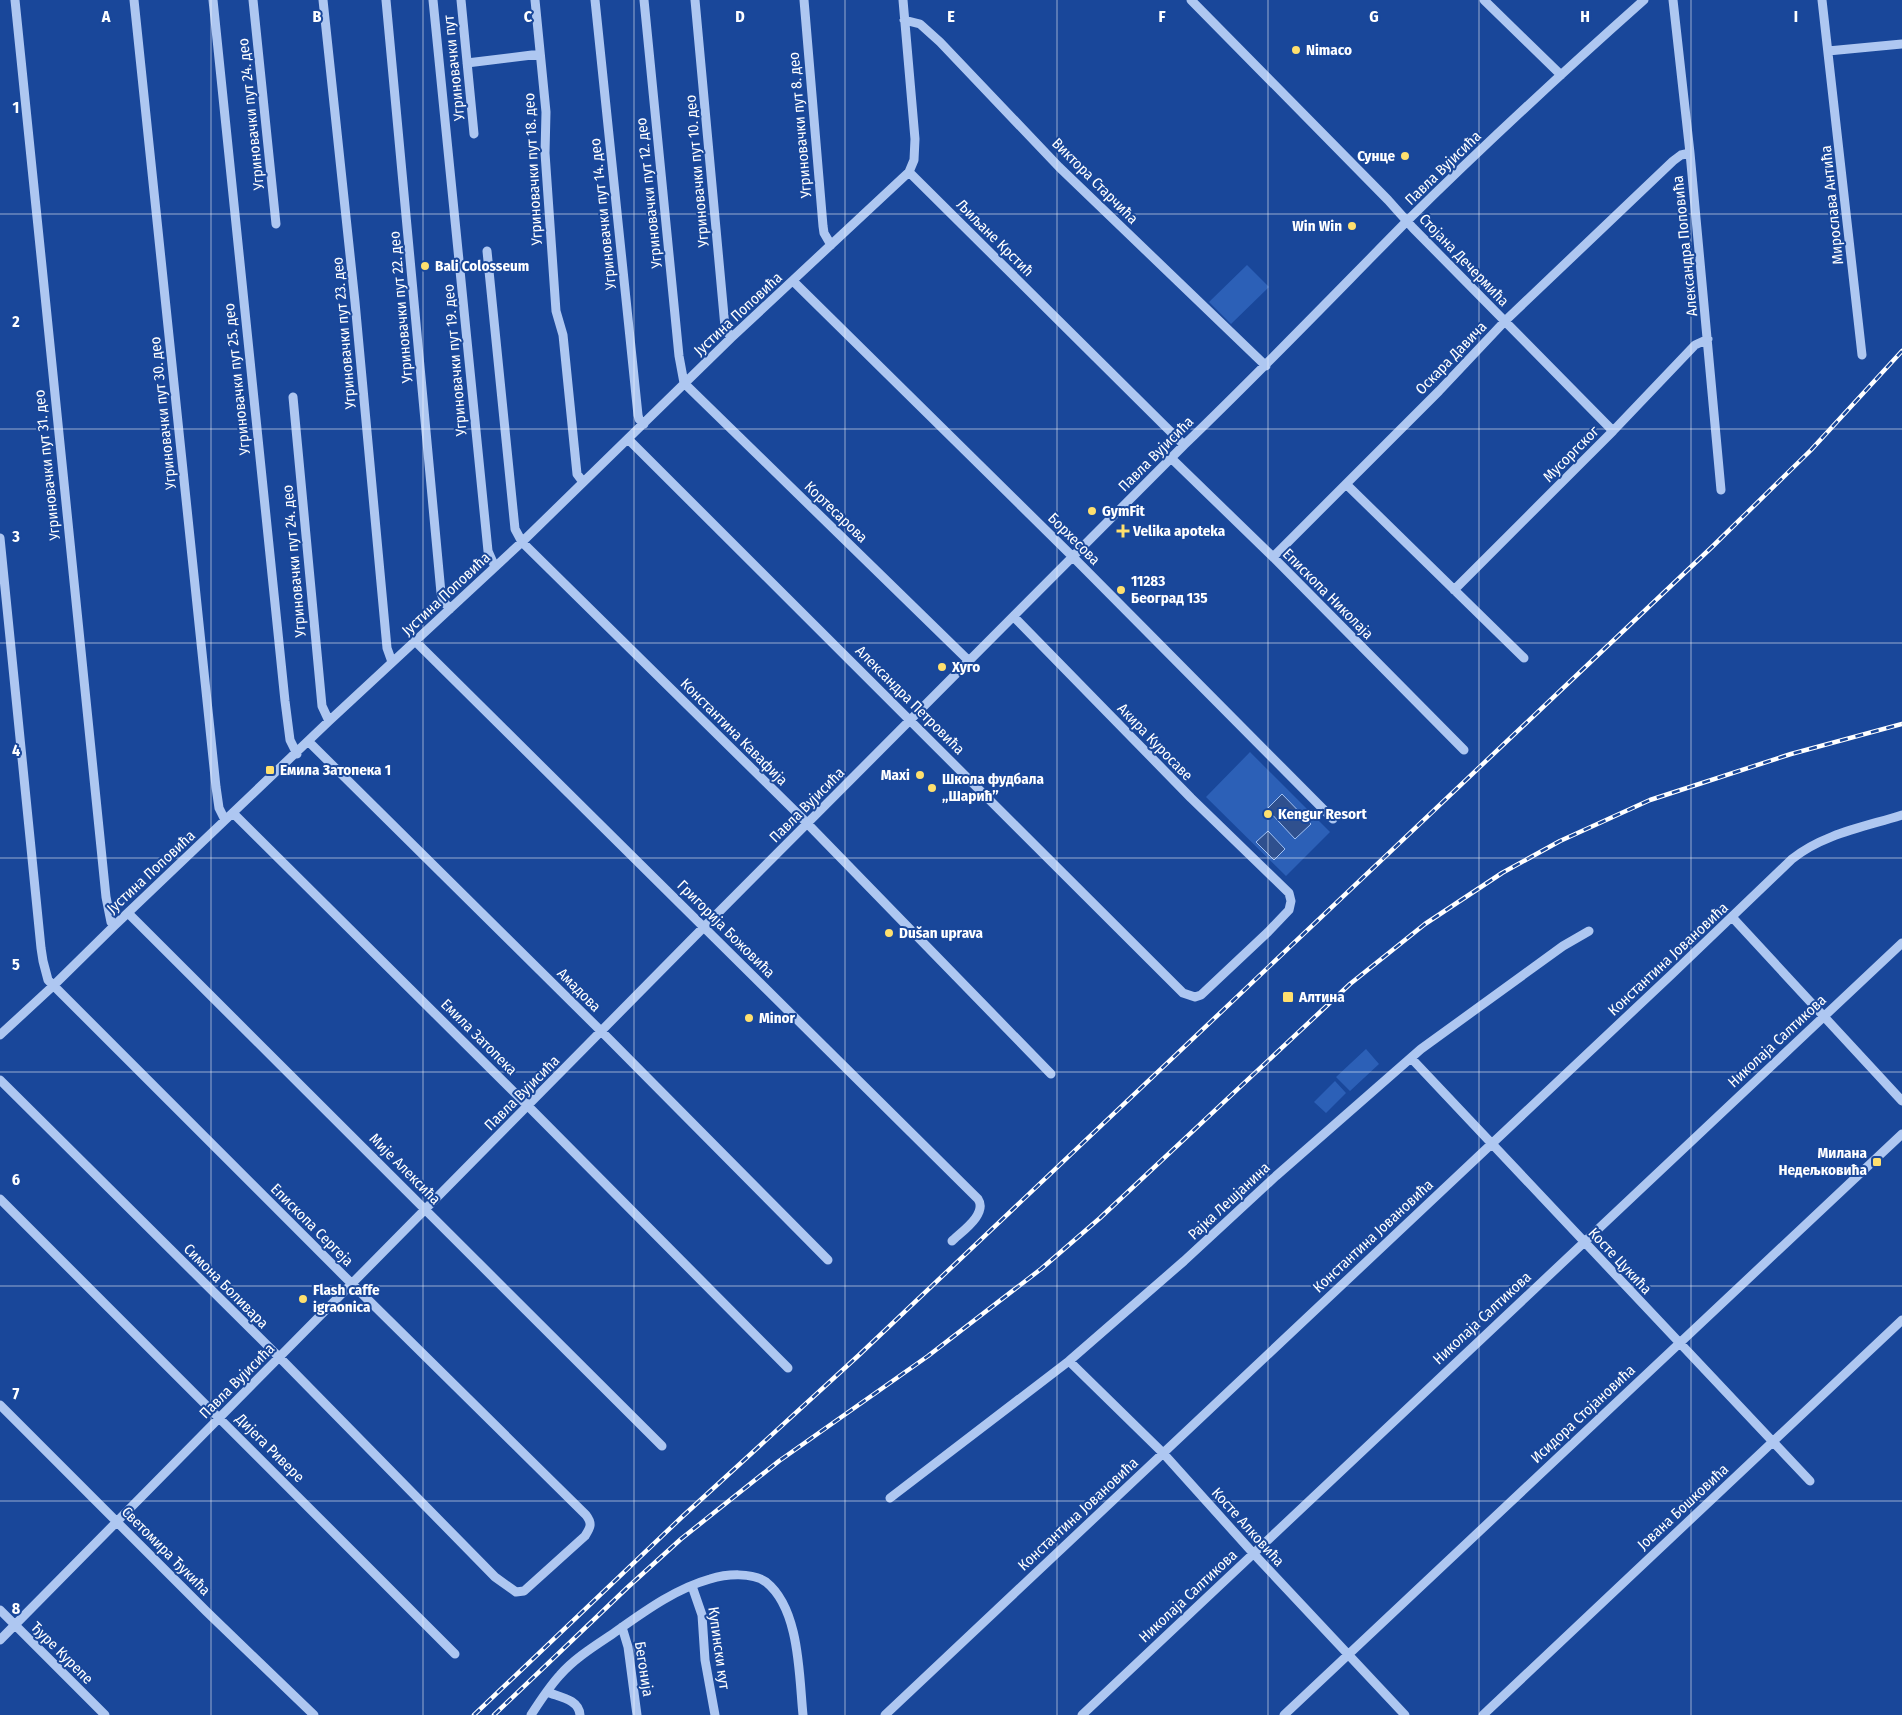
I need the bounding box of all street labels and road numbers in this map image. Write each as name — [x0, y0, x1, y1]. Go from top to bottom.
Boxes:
street label: Угриновачки пут — [439, 13, 469, 123]
street label: Угриновачки пут 24. део — [234, 37, 268, 192]
street label: Угриновачки пут 8. део — [785, 51, 815, 200]
street label: Угриновачки пут 18. део — [520, 92, 546, 247]
street label: Угриновачки пут 10. део — [681, 94, 713, 249]
street label: Угриновачки пут 12. део — [632, 117, 666, 270]
street label: Павла Вујисића — [1401, 127, 1485, 209]
street label: Виктора Старчића — [1048, 134, 1142, 228]
street label: Угриновачки пут 14. део — [586, 137, 620, 292]
street label: Мирослава Антића — [1817, 145, 1847, 265]
street label: Александра Поповића — [1669, 175, 1701, 317]
street label: Љиљане Крстић — [953, 196, 1037, 280]
street label: Стојана Дечермића — [1415, 210, 1513, 310]
street label: Угриновачки пут 22. део — [385, 230, 417, 385]
street label: Угриновачки пут 23. део — [328, 256, 360, 411]
street label: Јустина Поповића — [690, 269, 786, 359]
street label: Угриновачки пут 19. део — [439, 283, 471, 438]
street label: Угриновачки пут 25. део — [220, 302, 254, 457]
street label: Оскара Давича — [1412, 318, 1490, 398]
street label: Угриновачки пут 30. део — [146, 336, 180, 491]
street label: Угриновачки пут 31. део — [30, 389, 64, 542]
street label: Павла Вујисића — [1115, 413, 1197, 495]
street label: Мусоргског — [1539, 422, 1603, 486]
street label: Кортесарова — [801, 478, 871, 546]
street label: Угриновачки пут 24. део — [278, 484, 310, 639]
street label: Борхесова — [1044, 509, 1104, 569]
street label: Епископа Николаја — [1279, 545, 1377, 643]
street label: Јустина Поповића — [398, 549, 494, 639]
street label: Александра Петровића — [852, 642, 968, 758]
street label: Константина Кавафија — [677, 675, 791, 789]
street label: Акира Куросаве — [1114, 700, 1196, 784]
street label: Павла Вујисића — [766, 764, 848, 846]
street label: Јустина Поповића — [103, 827, 199, 917]
street label: Григорија Божовића — [673, 876, 779, 982]
street label: Константина Јовановића — [1604, 899, 1732, 1019]
street label: Амадова — [553, 964, 605, 1016]
street label: Николаја Салтикова — [1724, 991, 1830, 1091]
street label: Емила Затопека — [437, 995, 521, 1079]
street label: Павла Вујисића — [481, 1052, 563, 1134]
street label: Мије Алексића — [366, 1130, 444, 1208]
street label: Рајка Лешјанина — [1184, 1159, 1274, 1243]
street label: Константина Јовановића — [1309, 1176, 1437, 1296]
street label: Епископа Сергеја — [267, 1180, 357, 1270]
street label: Косте Цукића — [1585, 1224, 1655, 1298]
street label: Симона Боливара — [180, 1240, 272, 1332]
street label: Николаја Салтикова — [1429, 1268, 1535, 1368]
street label: Павла Вујисића — [196, 1340, 278, 1422]
street label: Исидора Стојановића — [1527, 1361, 1639, 1467]
street label: Дијега Ривере — [231, 1409, 308, 1486]
street label: Константина Јовановића — [1014, 1454, 1142, 1574]
street label: Јована Бошковића — [1634, 1460, 1732, 1554]
street label: Косте Алковића — [1208, 1484, 1288, 1570]
street label: Светомира Ђукића — [118, 1503, 214, 1599]
street label: Николаја Салтикова — [1135, 1546, 1241, 1646]
street label: Купински кут — [704, 1605, 734, 1691]
street label: Ђуре Курепе — [27, 1618, 97, 1688]
street label: Бегонија — [631, 1640, 657, 1698]

